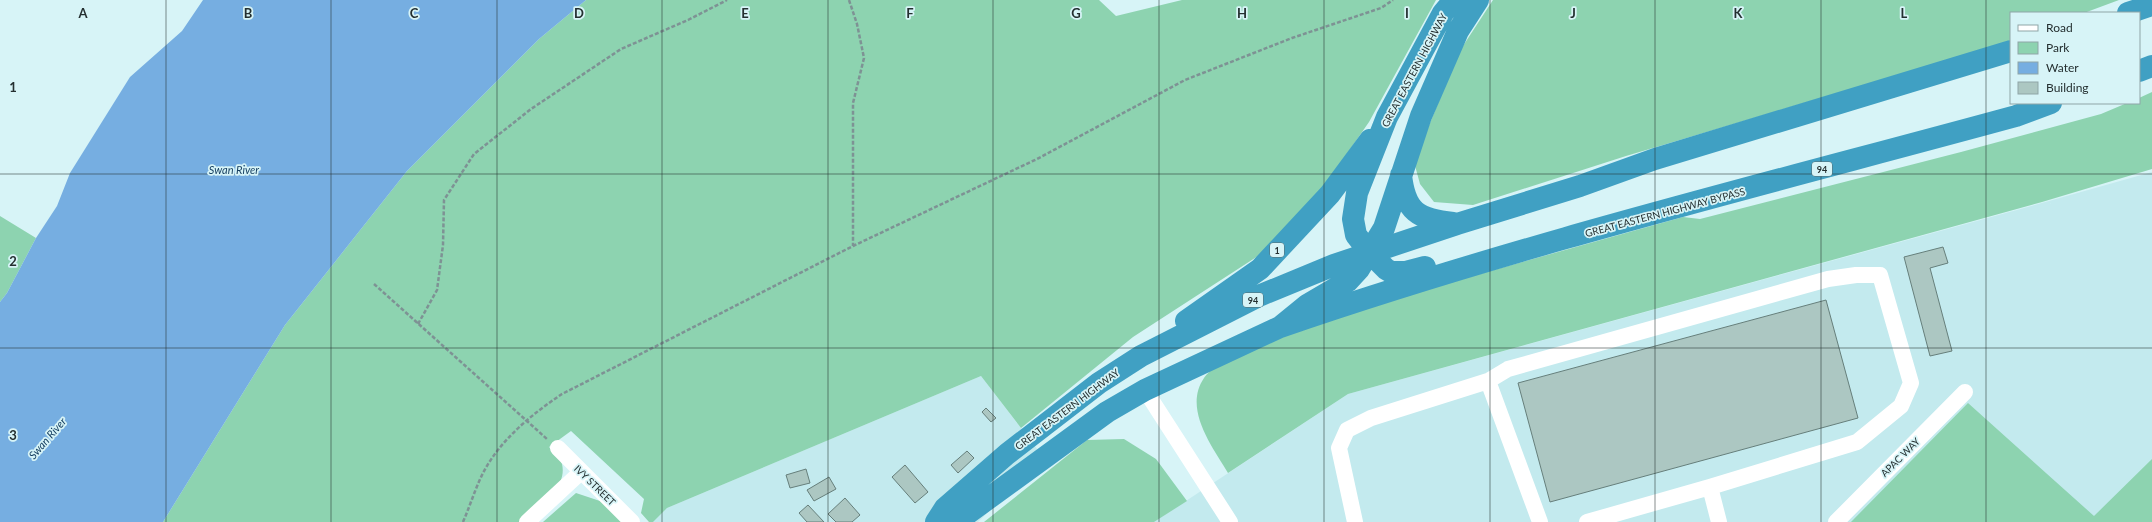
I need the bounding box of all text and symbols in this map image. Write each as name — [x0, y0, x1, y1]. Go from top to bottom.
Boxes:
text: A — [77, 5, 88, 21]
text: B — [244, 5, 253, 21]
text: C — [410, 5, 419, 21]
text: D — [574, 5, 584, 21]
text: E — [741, 5, 749, 21]
text: F — [906, 5, 914, 21]
text: G — [1071, 5, 1081, 21]
text: H — [1237, 5, 1247, 21]
text: J — [1570, 5, 1576, 21]
text: K — [1734, 5, 1744, 21]
text: L — [1901, 5, 1908, 21]
street label: GREAT EASTERN HIGHWAY — [1379, 11, 1449, 129]
legend — [2010, 12, 2140, 104]
text: Road — [2046, 20, 2073, 35]
text: Park — [2046, 40, 2070, 55]
text: Water — [2046, 60, 2079, 75]
text: 1 — [9, 79, 17, 95]
text: Building — [2046, 80, 2089, 95]
road number: 94 — [1812, 162, 1832, 176]
water label: Swan River — [209, 163, 259, 176]
street label: GREAT EASTERN HIGHWAY BYPASS — [1584, 185, 1746, 239]
road number: 1 — [1270, 243, 1284, 257]
text: 2 — [9, 253, 17, 269]
road number: 94 — [1243, 293, 1263, 307]
street label: GREAT EASTERN HIGHWAY — [1013, 365, 1122, 452]
water label: Swan River — [26, 415, 69, 461]
text: 3 — [9, 427, 17, 443]
street label: APAC WAY — [1878, 434, 1923, 479]
street label: IVY STREET — [572, 462, 618, 508]

